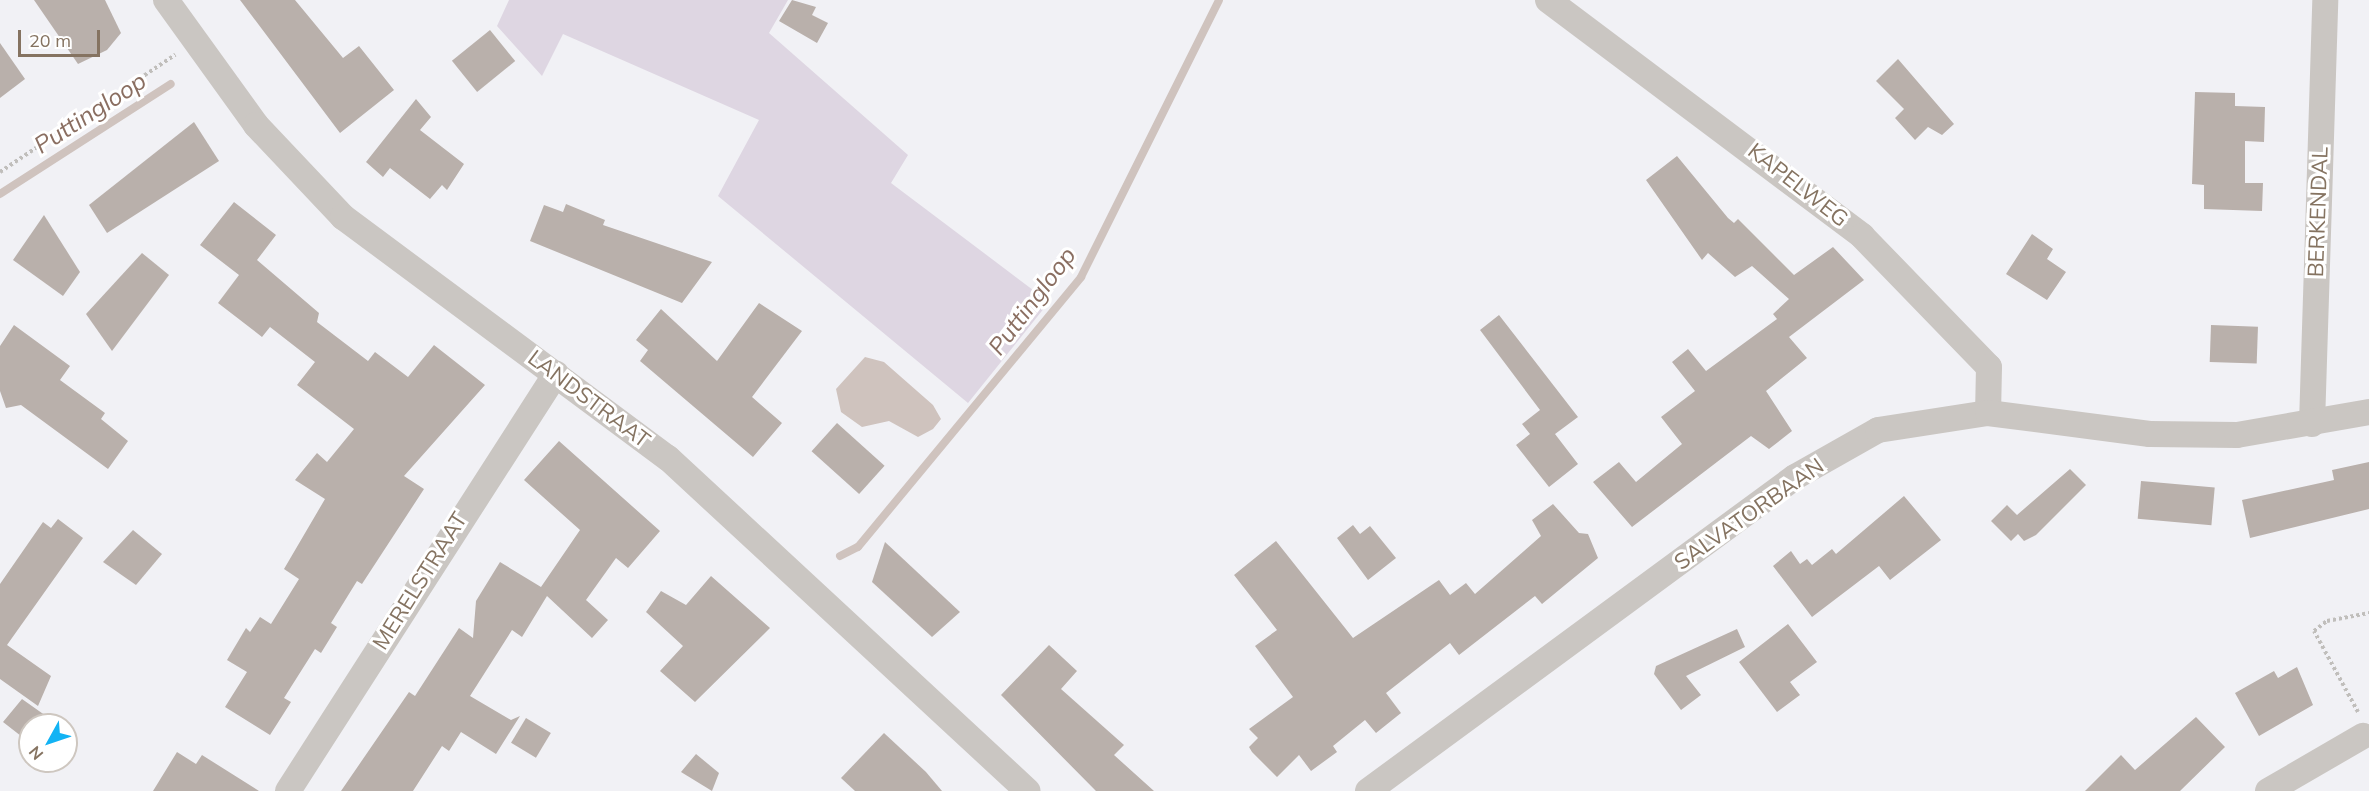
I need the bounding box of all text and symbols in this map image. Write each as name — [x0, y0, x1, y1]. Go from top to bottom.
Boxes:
scale bar — [21, 18, 104, 56]
text: 20 m — [29, 29, 71, 52]
water label: Puttingloop — [29, 66, 151, 160]
street label: KAPELWEG — [1743, 138, 1853, 232]
street label: BERKENDAL — [2303, 146, 2333, 278]
water label: Puttingloop — [982, 241, 1082, 361]
street label: LANDSTRAAT — [523, 344, 655, 454]
street label: SALVATORBAAN — [1669, 453, 1829, 575]
street label: MERELSTRAAT — [367, 507, 473, 655]
north arrow — [18, 713, 78, 773]
text: N — [24, 742, 47, 764]

